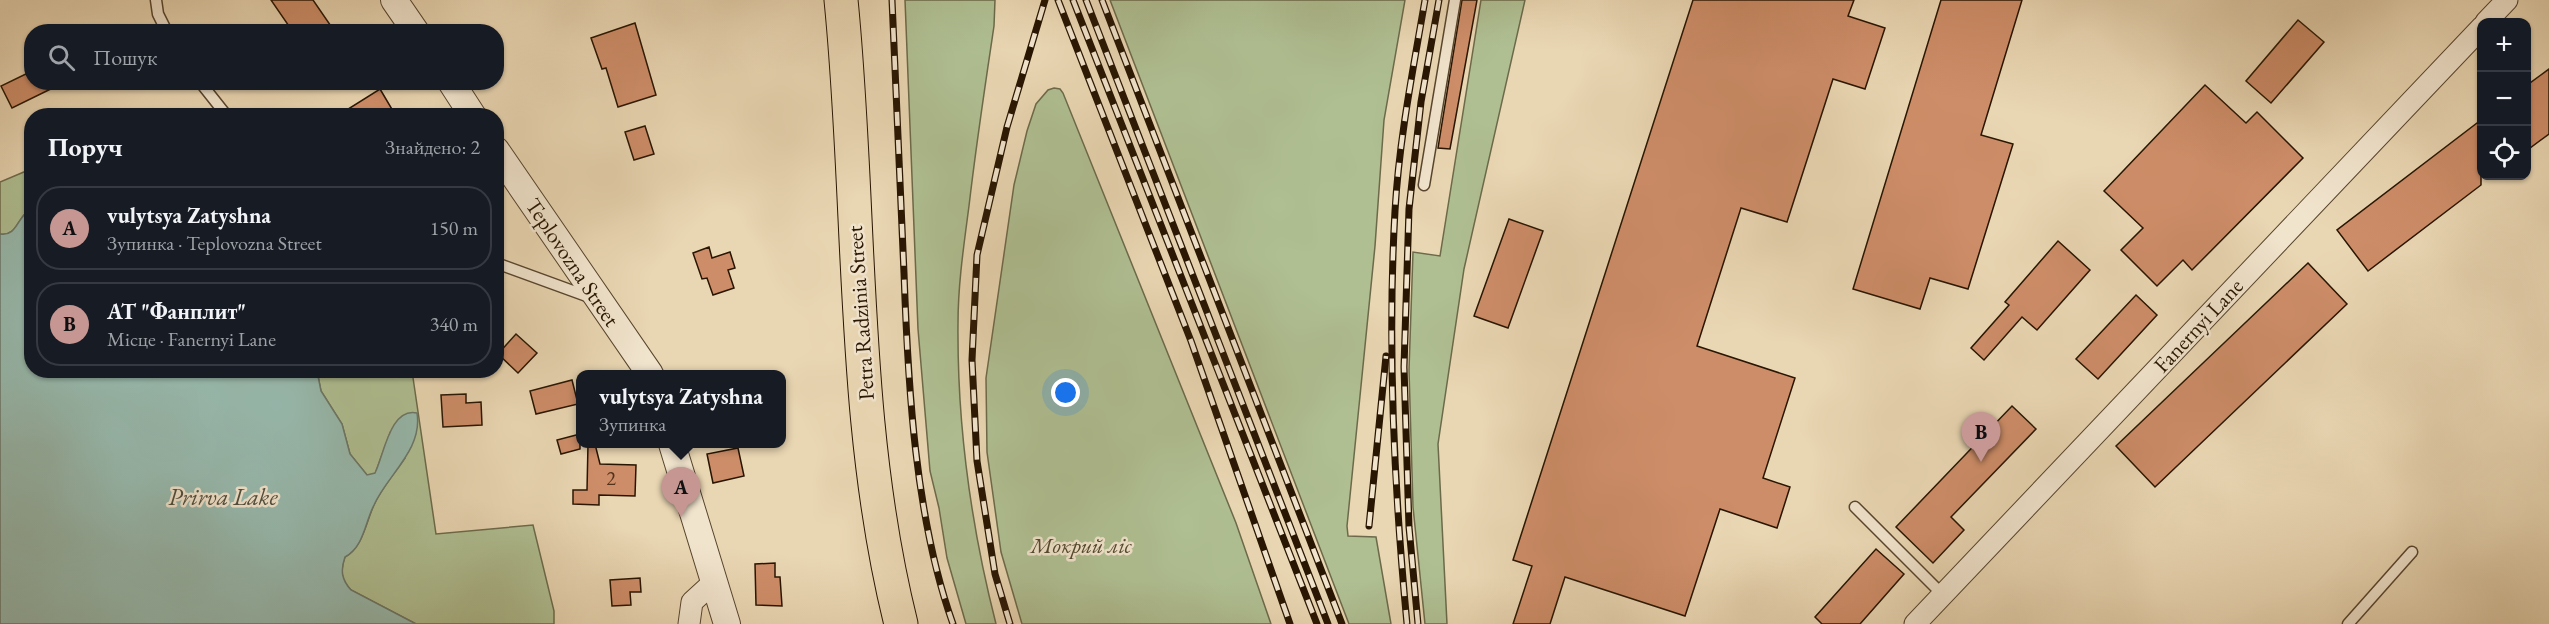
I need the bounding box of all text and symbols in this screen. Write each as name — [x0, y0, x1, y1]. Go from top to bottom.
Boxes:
map controls — [2477, 18, 2531, 180]
button: + — [2477, 18, 2531, 72]
search box — [24, 24, 504, 90]
icon: search — [45, 41, 78, 74]
text: Пошук — [93, 43, 157, 72]
button: − — [2477, 72, 2531, 126]
button: locate — [2477, 126, 2531, 180]
text: Поруч — [48, 130, 123, 164]
text: Знайдено: 2 — [385, 134, 480, 160]
street label: Teplovozna Street — [519, 192, 626, 332]
text: vulytsya Zatyshna — [107, 201, 271, 230]
text: A — [62, 215, 77, 241]
text: 150 m — [430, 215, 478, 241]
street label: Petra Radzinia Street — [840, 225, 881, 401]
text: Зупинка · Teplovozna Street — [107, 230, 322, 256]
street label: Fanernyi Lane — [2147, 272, 2250, 379]
text: АТ "Фанплит" — [107, 297, 246, 326]
text: B — [63, 311, 76, 337]
text: 340 m — [430, 311, 478, 337]
text: Місце · Fanernyi Lane — [107, 326, 276, 352]
popup — [576, 370, 786, 448]
your location — [1051, 378, 1080, 407]
text: vulytsya Zatyshna — [599, 382, 763, 411]
text: Зупинка — [599, 411, 666, 437]
pin: B — [1962, 412, 2000, 462]
house number: 2 — [606, 465, 616, 491]
pin: A — [662, 468, 700, 517]
water label: Prirva Lake — [168, 481, 278, 512]
park label: Мокрий ліс — [1029, 531, 1132, 560]

